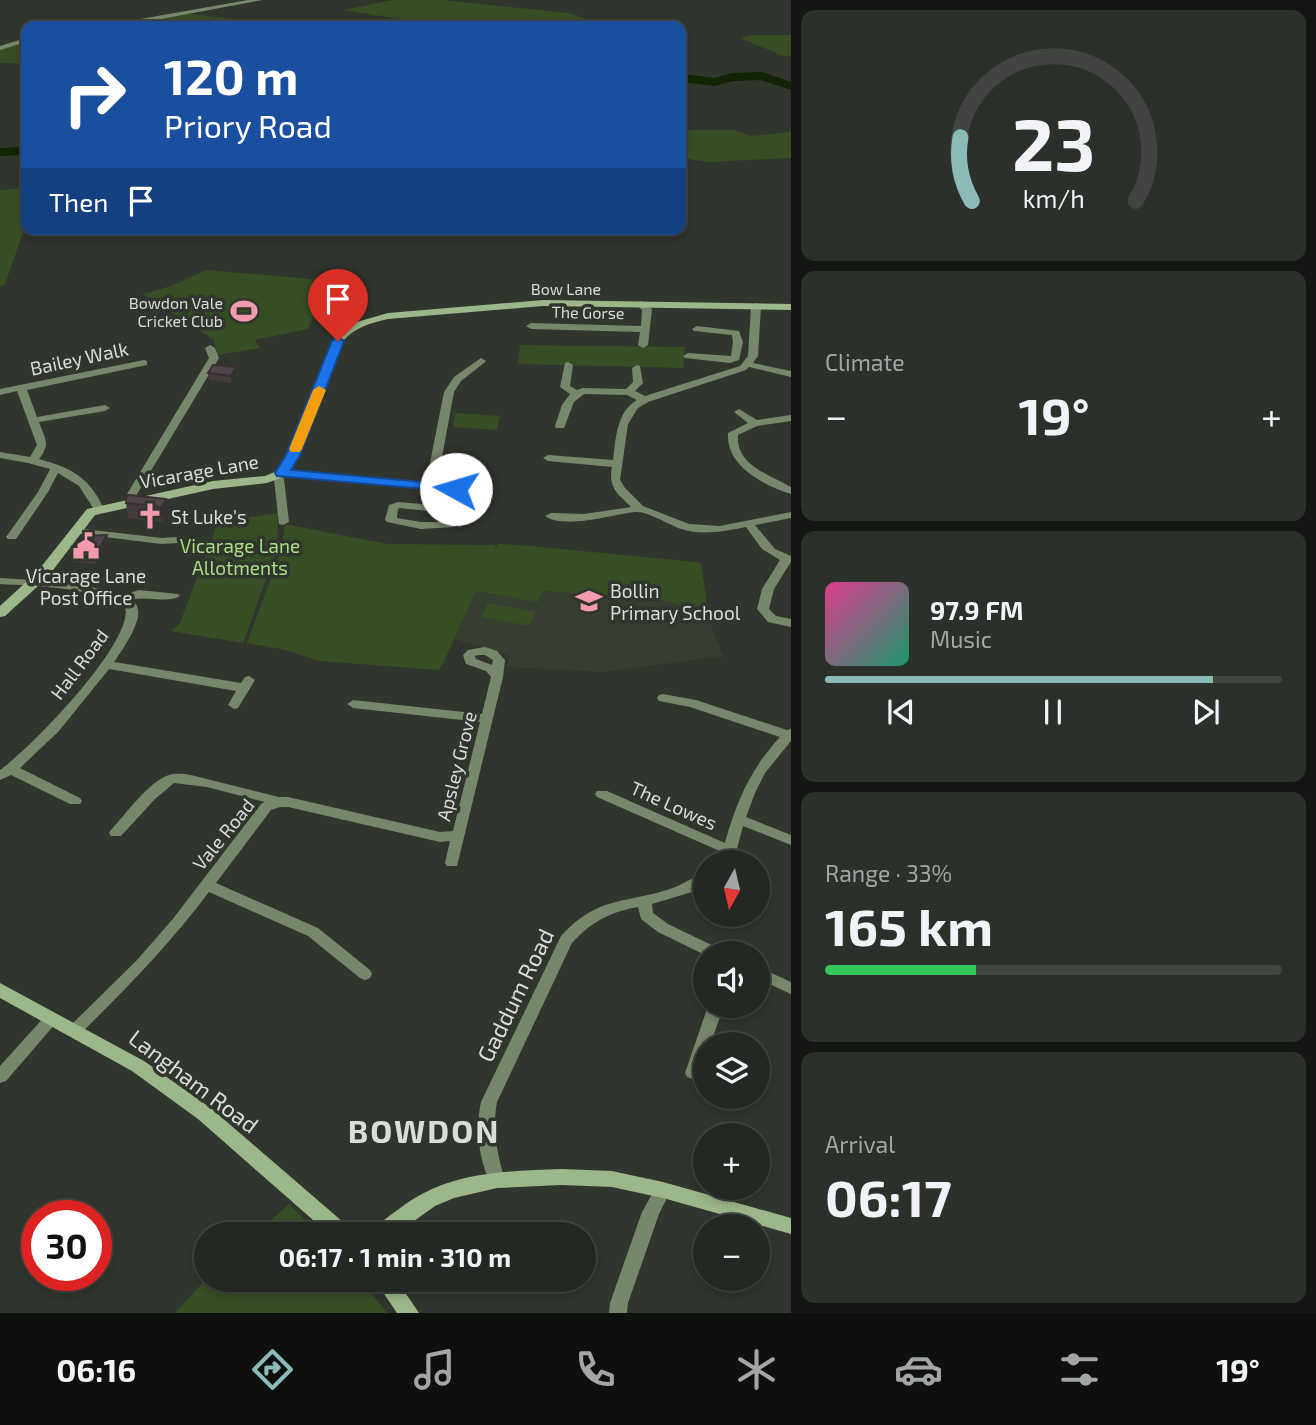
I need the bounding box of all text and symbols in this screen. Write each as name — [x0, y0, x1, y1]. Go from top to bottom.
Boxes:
text: 120 m — [164, 46, 298, 105]
icon: right — [49, 49, 140, 140]
text: 23 — [1012, 99, 1095, 187]
text: Priory Road — [164, 106, 332, 144]
icon: arrive — [122, 182, 160, 220]
text: km/h — [1022, 183, 1085, 213]
text: Then — [49, 186, 108, 217]
pin — [308, 269, 368, 341]
street label: Bow Lane — [531, 279, 601, 298]
icon: arrive — [319, 280, 357, 318]
place label: Bowdon Vale Cricket Club — [129, 293, 223, 330]
sports icon: Bowdon Vale Cricket Club — [229, 296, 259, 326]
street label: The Gorse — [551, 302, 625, 322]
street label: Bailey Walk — [28, 336, 131, 380]
text: Climate — [825, 348, 905, 376]
text: 19° — [1019, 383, 1090, 445]
text: − — [825, 392, 847, 438]
text: + — [1261, 392, 1282, 438]
street label: Vicarage Lane — [138, 449, 260, 493]
position arrow — [419, 452, 493, 526]
church icon: St Luke's — [135, 501, 165, 531]
place label: St Luke's — [171, 505, 247, 528]
public building icon: Vicarage Lane Post Office — [71, 531, 101, 561]
park label: Vicarage Lane Allotments — [180, 534, 300, 579]
place label: Vicarage Lane Post Office — [26, 564, 146, 609]
place label: Bollin Primary School — [610, 579, 741, 624]
school or university icon: Bollin Primary School — [574, 586, 604, 616]
text: 97.9 FM — [930, 594, 1024, 625]
street label: Hall Road — [45, 624, 113, 704]
text: Music — [930, 625, 992, 653]
icon: previous — [882, 693, 920, 731]
icon: pause — [1034, 693, 1072, 731]
icon: next — [1187, 693, 1225, 731]
street label: Apsley Grove — [431, 709, 481, 823]
street label: The Lowes — [627, 776, 721, 834]
street label: Vale Road — [187, 794, 259, 874]
north arrow — [693, 850, 770, 928]
map controls — [693, 850, 770, 1291]
text: Range · 33% — [825, 859, 952, 887]
text: 165 km — [825, 894, 993, 956]
street label: Gaddum Road — [471, 924, 559, 1066]
button: sound — [693, 941, 770, 1018]
street label: Langham Road — [124, 1023, 264, 1139]
button: layers — [693, 1032, 770, 1109]
district label: BOWDON — [348, 1111, 500, 1149]
button: + — [693, 1123, 770, 1200]
text: Arrival — [825, 1130, 895, 1158]
text: 06:17 — [825, 1165, 952, 1227]
speed limit sign: 30 — [21, 1200, 112, 1291]
button: − — [693, 1214, 770, 1291]
text: 06:17 · 1 min · 310 m — [279, 1241, 511, 1272]
icon: directions — [248, 1345, 297, 1394]
icon: music — [410, 1345, 459, 1394]
icon: phone — [571, 1345, 620, 1394]
icon: climate — [732, 1345, 781, 1394]
icon: car — [894, 1345, 943, 1394]
icon: filters — [1055, 1345, 1104, 1394]
text: 06:16 — [56, 1350, 136, 1388]
text: 19° — [1216, 1350, 1260, 1388]

